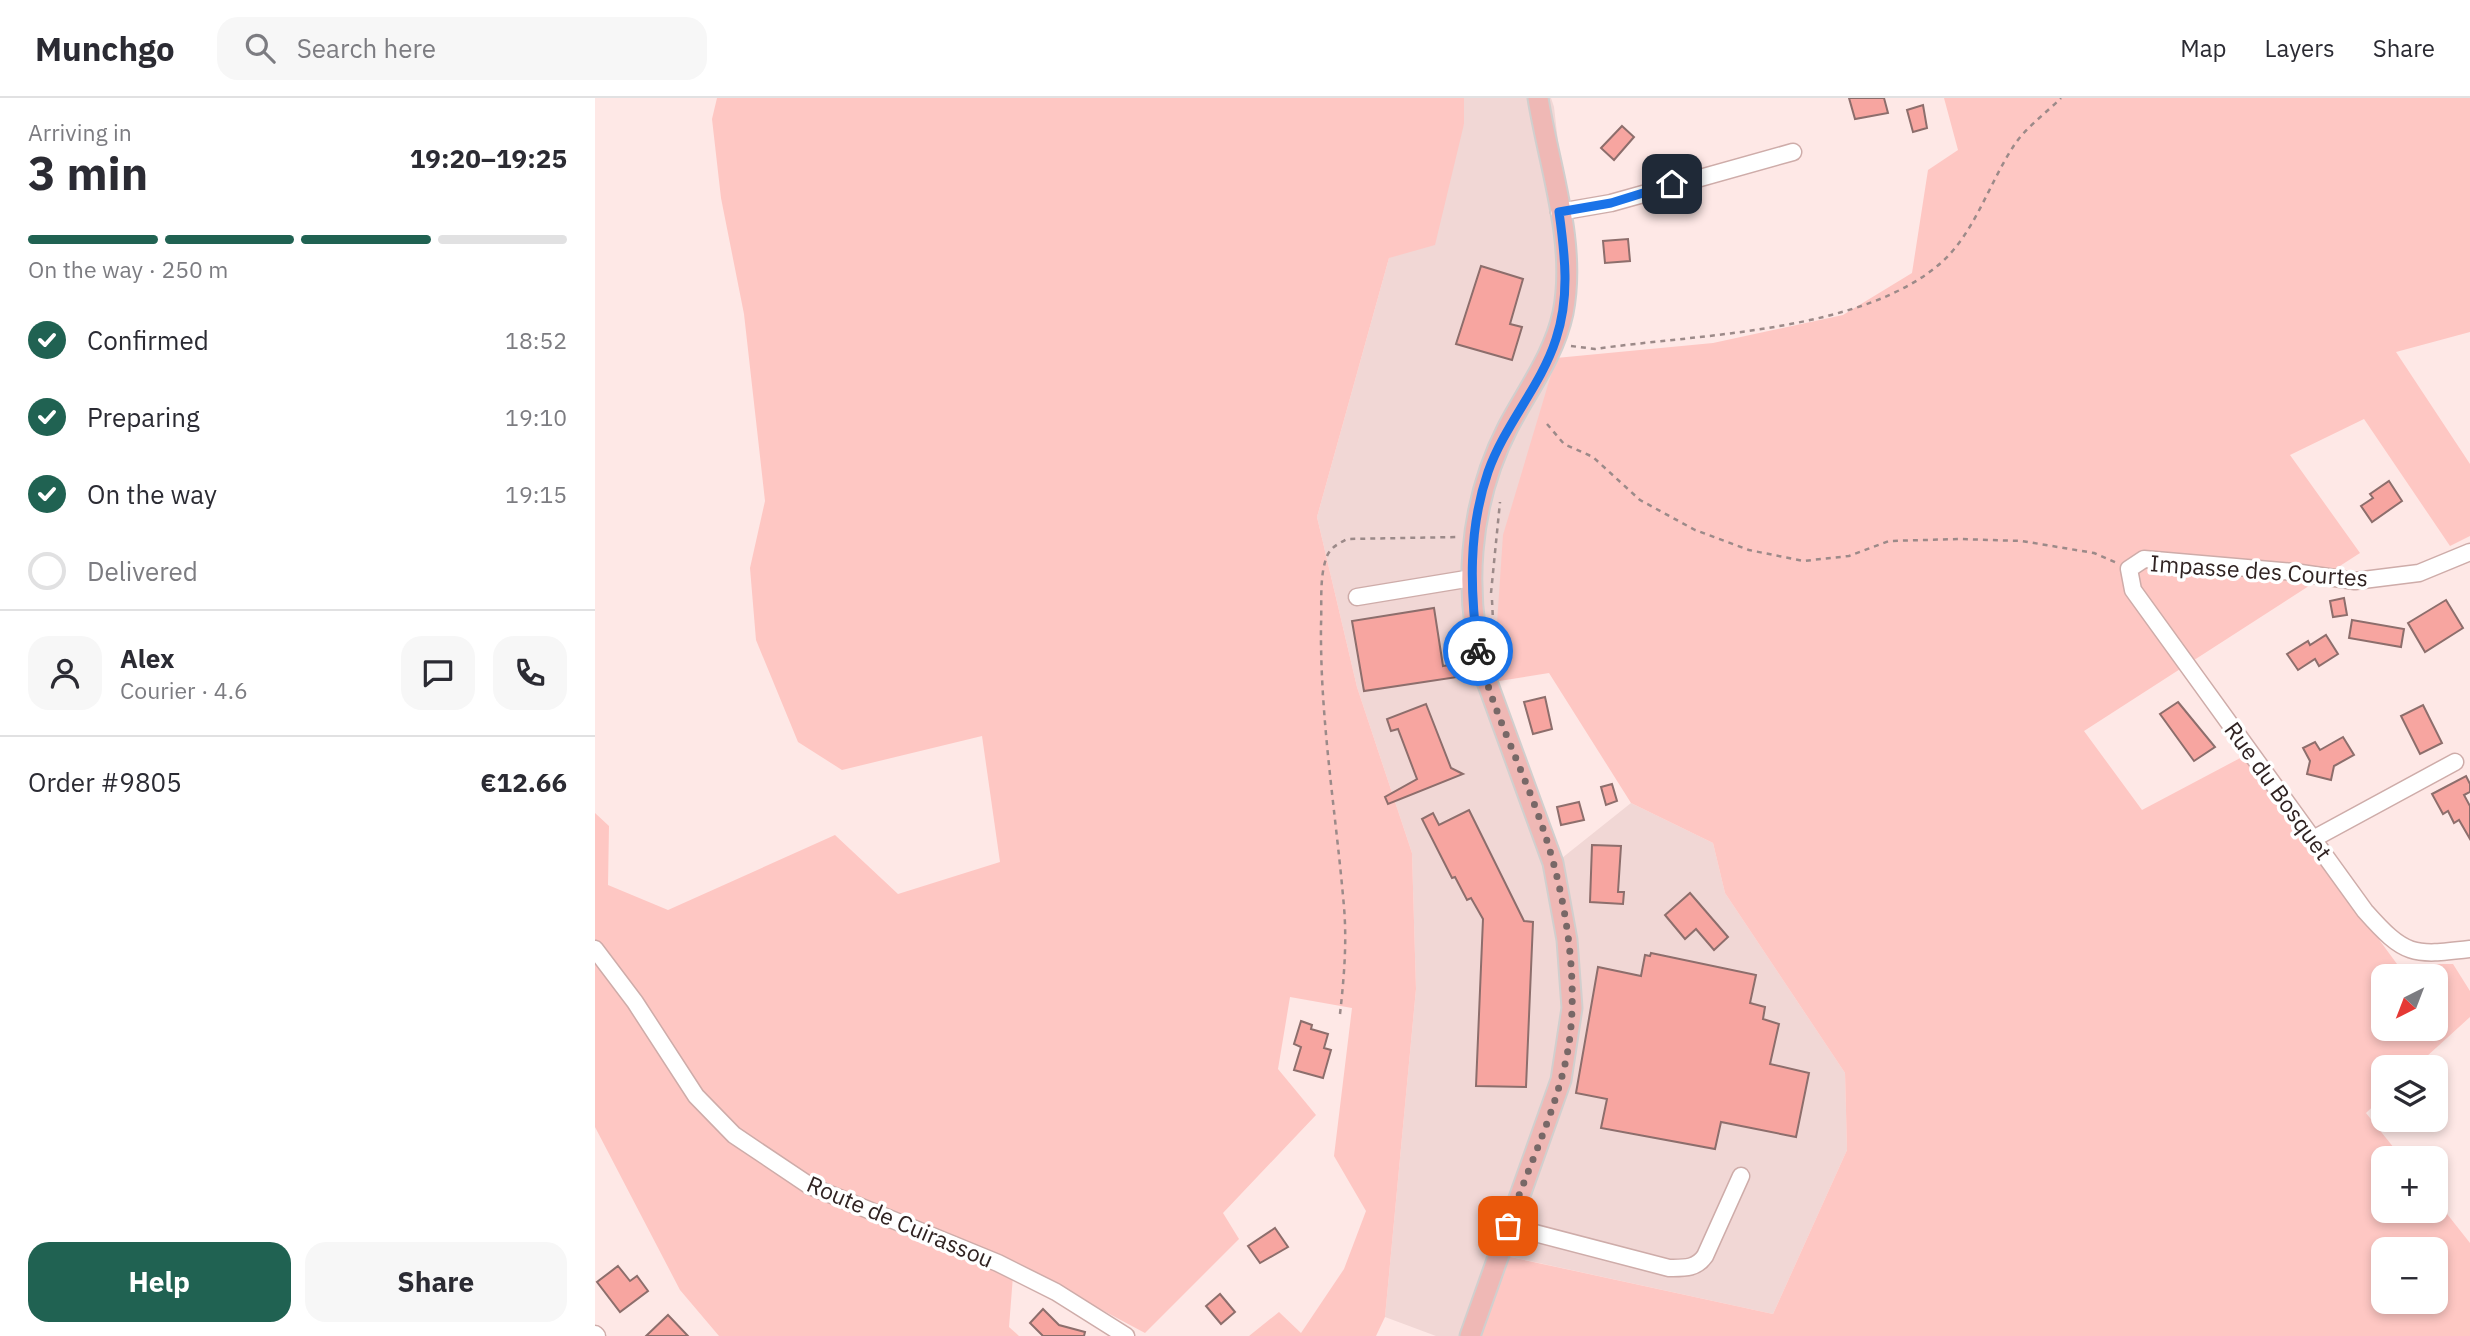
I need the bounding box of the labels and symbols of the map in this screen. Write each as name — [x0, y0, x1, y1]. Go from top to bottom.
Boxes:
pin — [1642, 154, 1702, 214]
street label: Impasse des Courtes — [2149, 547, 2369, 593]
courier — [1443, 616, 1513, 686]
street label: Rue du Bosquet — [2219, 715, 2339, 866]
north arrow — [2371, 964, 2448, 1041]
street label: Route de Cuirassou — [803, 1168, 998, 1274]
pin — [1478, 1196, 1538, 1256]

